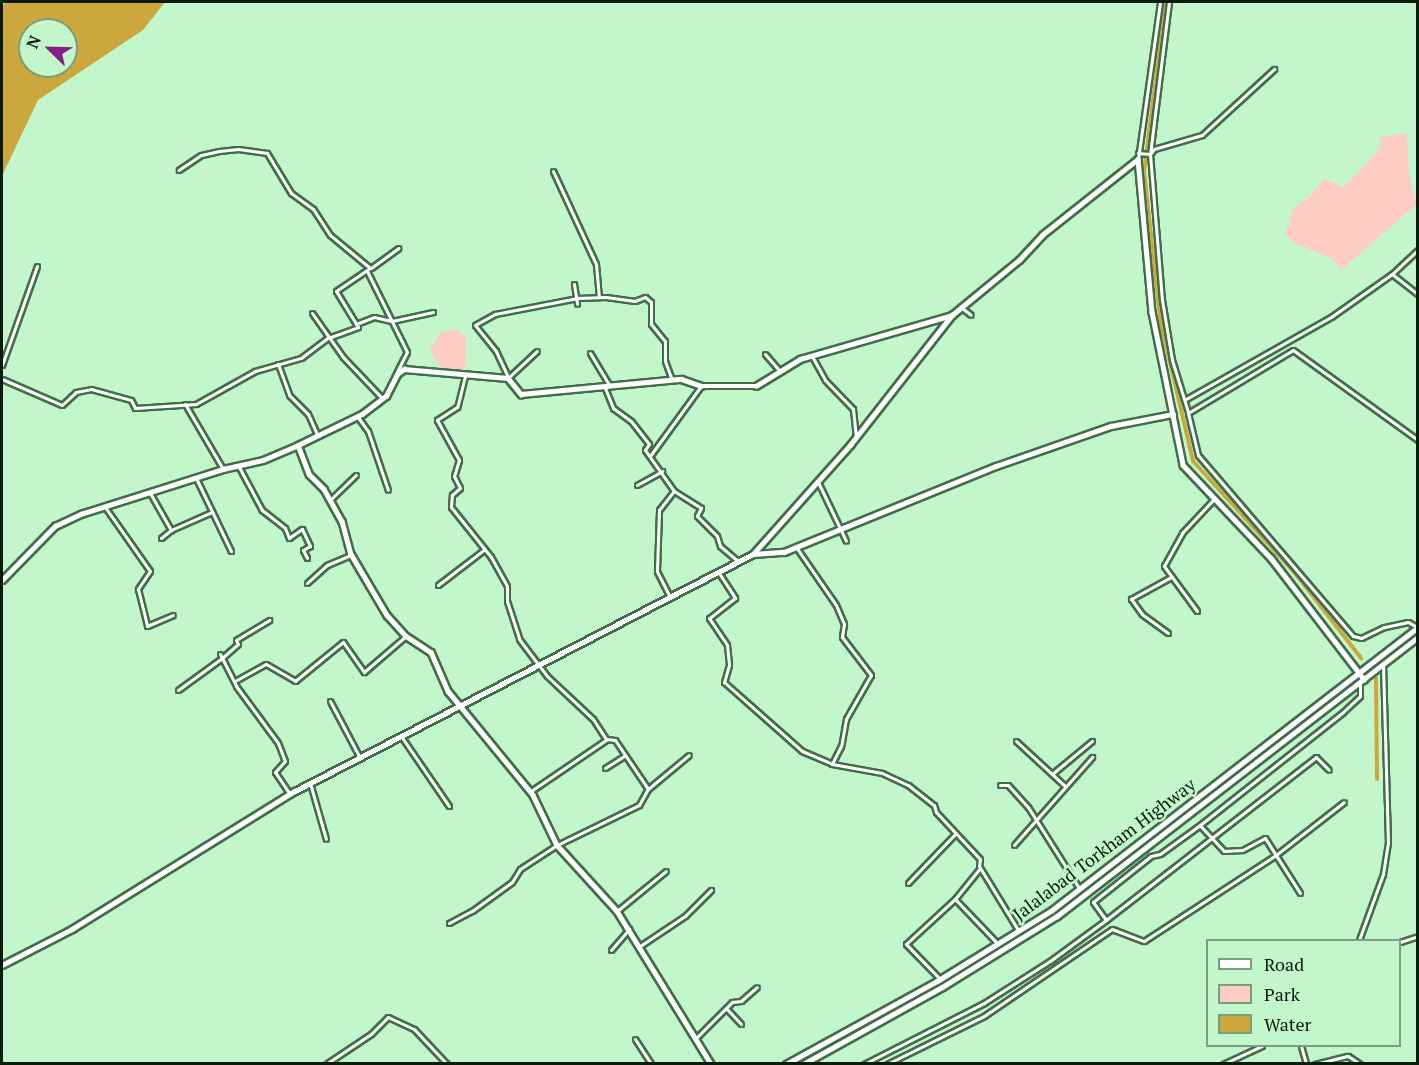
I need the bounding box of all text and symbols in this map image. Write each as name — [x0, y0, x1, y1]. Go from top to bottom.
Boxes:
north arrow — [18, 18, 78, 78]
text: N — [21, 32, 46, 52]
street label: Jalalabad Torkham Highway — [1008, 773, 1200, 925]
legend — [1206, 939, 1401, 1047]
text: Road — [1264, 952, 1304, 976]
text: Park — [1264, 982, 1300, 1006]
text: Water — [1264, 1012, 1311, 1036]

